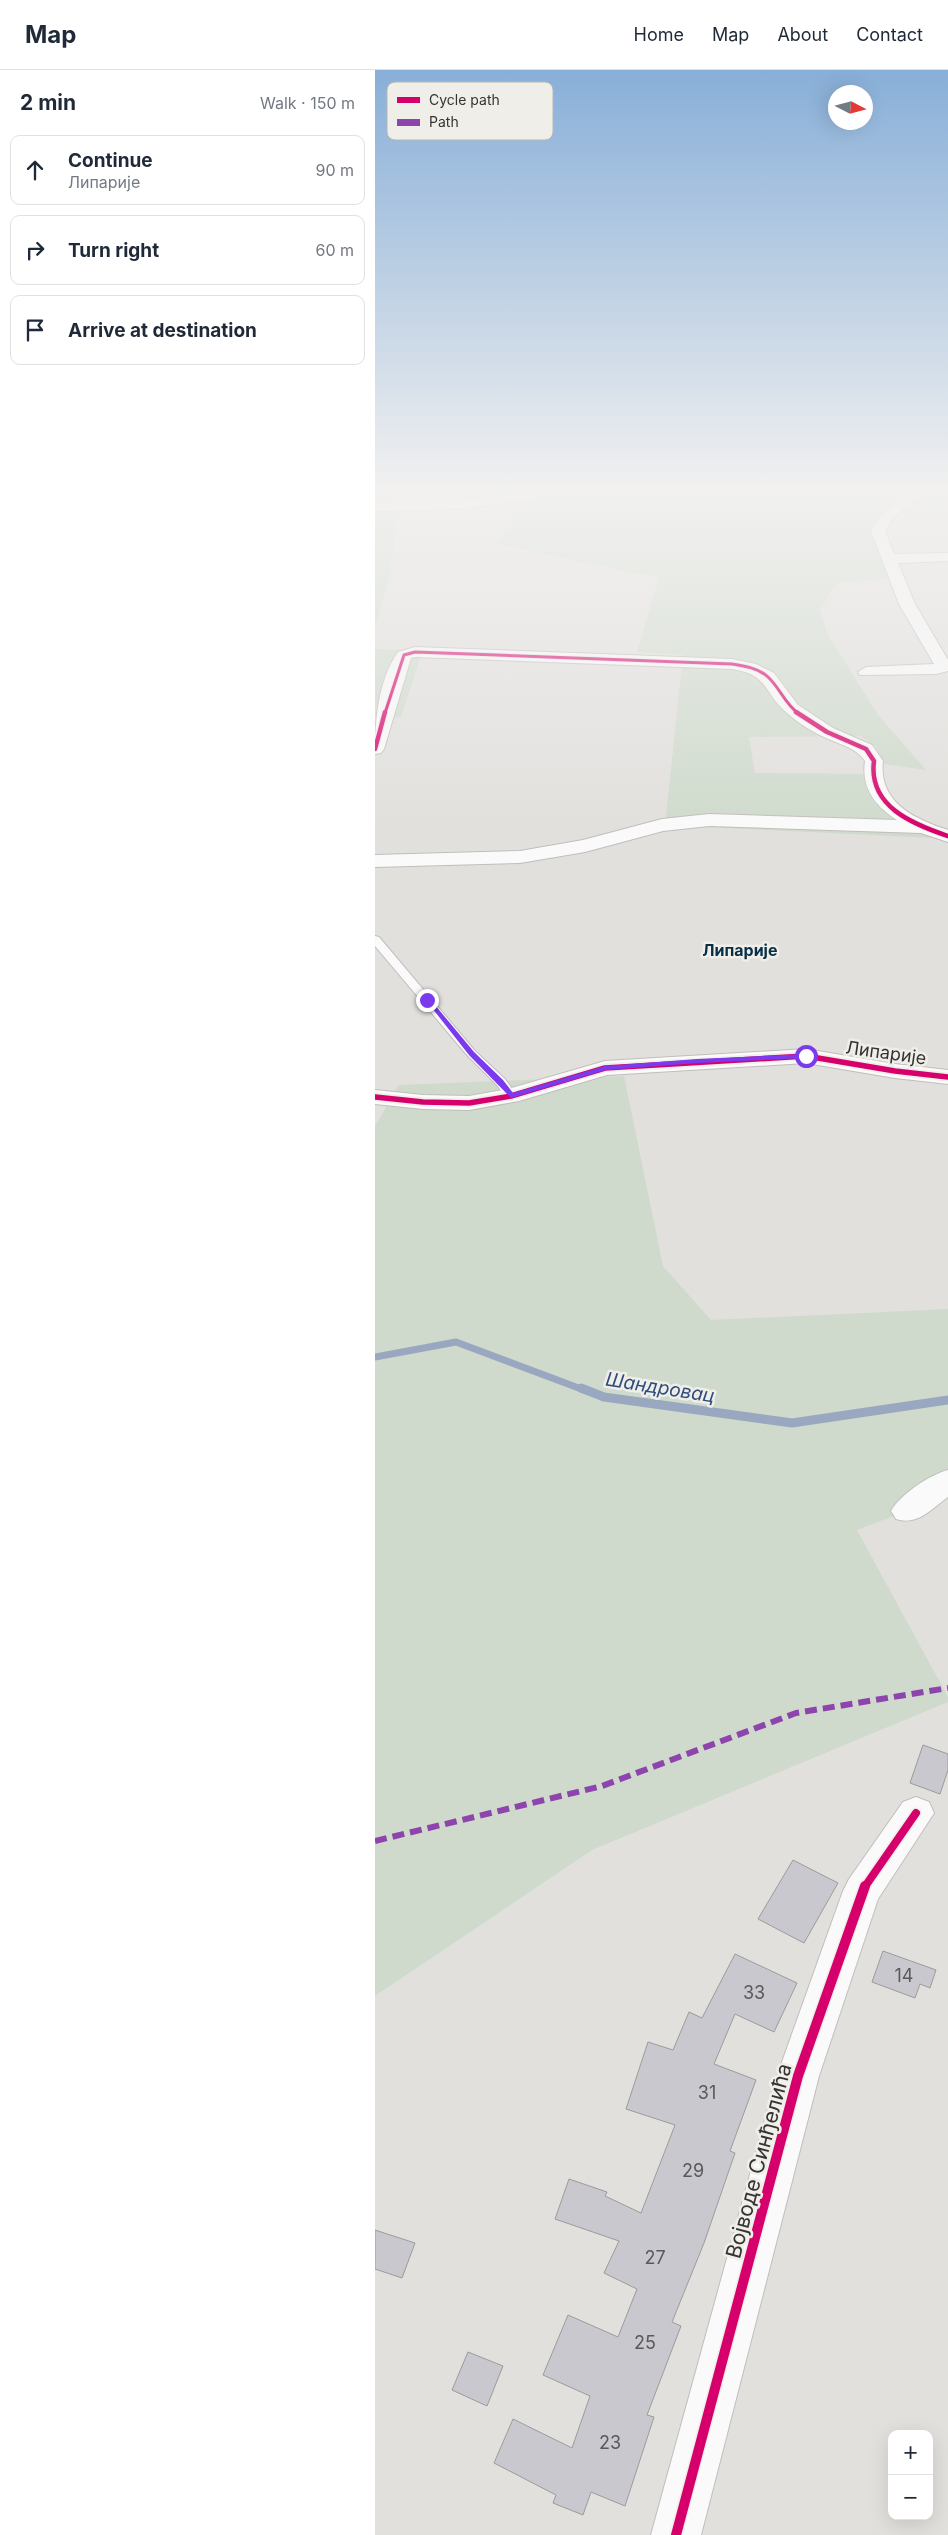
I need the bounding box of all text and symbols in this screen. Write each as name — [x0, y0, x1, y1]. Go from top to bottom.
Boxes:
text: Map — [25, 20, 76, 49]
text: Home — [634, 24, 684, 45]
text: Map — [712, 24, 749, 45]
text: About — [777, 24, 828, 45]
text: Contact — [856, 24, 923, 45]
legend — [387, 82, 553, 140]
north arrow — [828, 85, 873, 130]
text: 2 min — [20, 90, 76, 115]
text: Cycle path — [429, 91, 500, 108]
text: Walk · 150 m — [260, 93, 355, 113]
text: Path — [429, 113, 459, 130]
text: Continue — [68, 149, 153, 172]
icon: ahead — [21, 156, 49, 184]
text: 90 m — [315, 160, 354, 180]
text: Липарије — [68, 172, 140, 192]
icon: right — [21, 236, 49, 264]
text: Turn right — [68, 239, 159, 262]
text: 60 m — [315, 240, 354, 260]
icon: arrive — [21, 316, 49, 344]
text: Arrive at destination — [68, 319, 257, 342]
district label: Липарије — [703, 940, 777, 960]
route end — [416, 989, 439, 1012]
street label: Липарије — [844, 1036, 928, 1069]
route start — [795, 1045, 818, 1068]
water label: Шандровац — [604, 1368, 716, 1407]
house number: 14 — [895, 1965, 913, 1986]
house number: 33 — [743, 1982, 765, 2003]
street label: Војводе Синђелића — [720, 2061, 797, 2261]
house number: 31 — [698, 2082, 716, 2103]
house number: 29 — [682, 2160, 704, 2181]
house number: 27 — [644, 2247, 666, 2268]
house number: 25 — [634, 2332, 656, 2353]
map controls — [888, 2430, 933, 2520]
button: + — [888, 2430, 933, 2475]
house number: 23 — [599, 2432, 621, 2453]
button: − — [888, 2475, 933, 2520]

